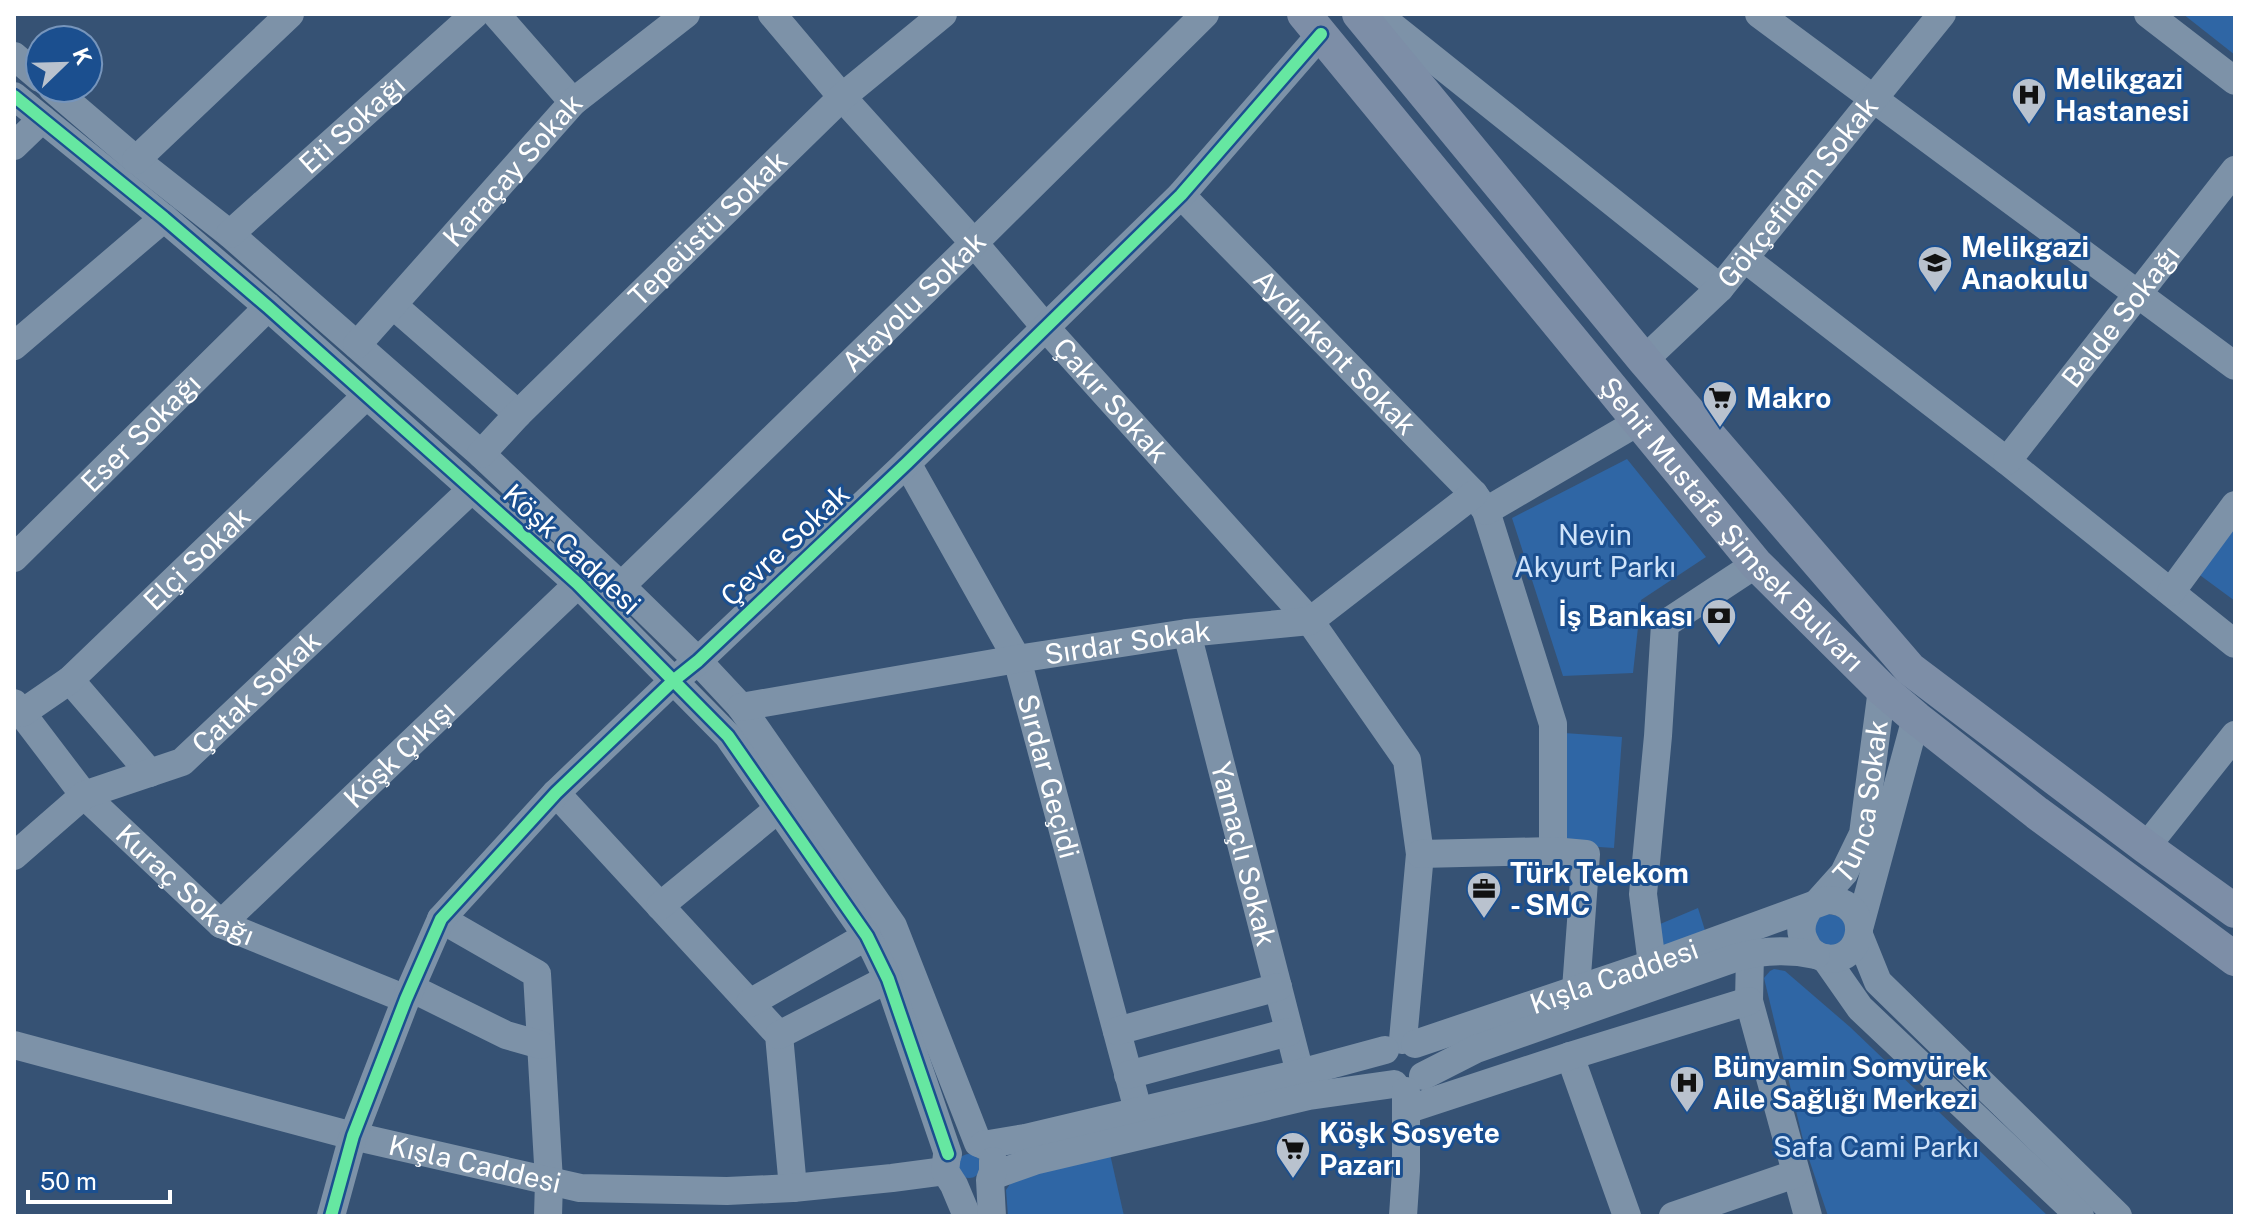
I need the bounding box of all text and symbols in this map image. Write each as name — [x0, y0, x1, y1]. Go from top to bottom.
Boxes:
north arrow — [24, 24, 104, 104]
text: K — [67, 44, 98, 69]
place label: Melikgazi Hastanesi — [2055, 62, 2189, 127]
street label: Eti Sokağı — [292, 68, 411, 180]
hospital icon: Melikgazi Hastanesi — [2010, 76, 2048, 126]
street label: Karaçay Sokak — [436, 87, 589, 253]
street label: Gökçefidan Sokak — [1710, 90, 1884, 294]
street label: Tepeüstü Sokak — [621, 143, 793, 313]
street label: Atayolu Sokak — [835, 224, 992, 378]
place label: Melikgazi Anaokulu — [1961, 230, 2089, 295]
street label: Belde Sokağı — [2054, 238, 2186, 393]
school or university icon: Melikgazi Anaokulu — [1916, 244, 1954, 294]
street label: Aydınkent Sokak — [1247, 262, 1424, 441]
street label: Çakır Sokak — [1047, 331, 1176, 469]
street label: Eser Sokağı — [74, 366, 207, 499]
street label: Şehit Mustafa Şimsek Bulvarı — [1593, 370, 1871, 678]
supermarket icon: Makro — [1701, 379, 1739, 429]
place label: Makro — [1746, 381, 1831, 414]
street label: Köşk Caddesi — [497, 477, 648, 621]
street label: Çevre Sokak — [714, 477, 856, 612]
street label: Elçi Sokak — [136, 499, 257, 617]
park label: Nevin Akyurt Parkı — [1514, 518, 1676, 583]
bank icon: İş Bankası — [1700, 597, 1738, 647]
place label: İş Bankası — [1558, 599, 1693, 632]
street label: Sırdar Sokak — [1042, 614, 1212, 671]
street label: Çatak Sokak — [185, 624, 327, 760]
street label: Sırdar Geçidi — [1011, 690, 1087, 862]
street label: Köşk Çıkışı — [337, 694, 461, 814]
street label: Tunca Sokak — [1826, 718, 1894, 890]
street label: Yamaçlı Sokak — [1205, 758, 1284, 949]
street label: Kuraç Sokağı — [110, 817, 259, 952]
place label: Türk Telekom - SMC — [1510, 856, 1689, 921]
office icon: Türk Telekom - SMC — [1465, 870, 1503, 920]
street label: Kışla Caddesi — [1525, 932, 1702, 1020]
place label: Bünyamin Somyürek Aile Sağlığı Merkezi — [1713, 1050, 1988, 1115]
hospital icon: Bünyamin Somyürek Aile Sağlığı Merkezi — [1668, 1064, 1706, 1114]
place label: Köşk Sosyete Pazarı — [1319, 1116, 1500, 1181]
street label: Kışla Caddesi — [386, 1128, 564, 1199]
supermarket icon: Köşk Sosyete Pazarı — [1274, 1130, 1312, 1180]
park label: Safa Cami Parkı — [1773, 1130, 1979, 1163]
scale bar — [28, 1154, 170, 1204]
text: 50 m — [40, 1167, 97, 1195]

